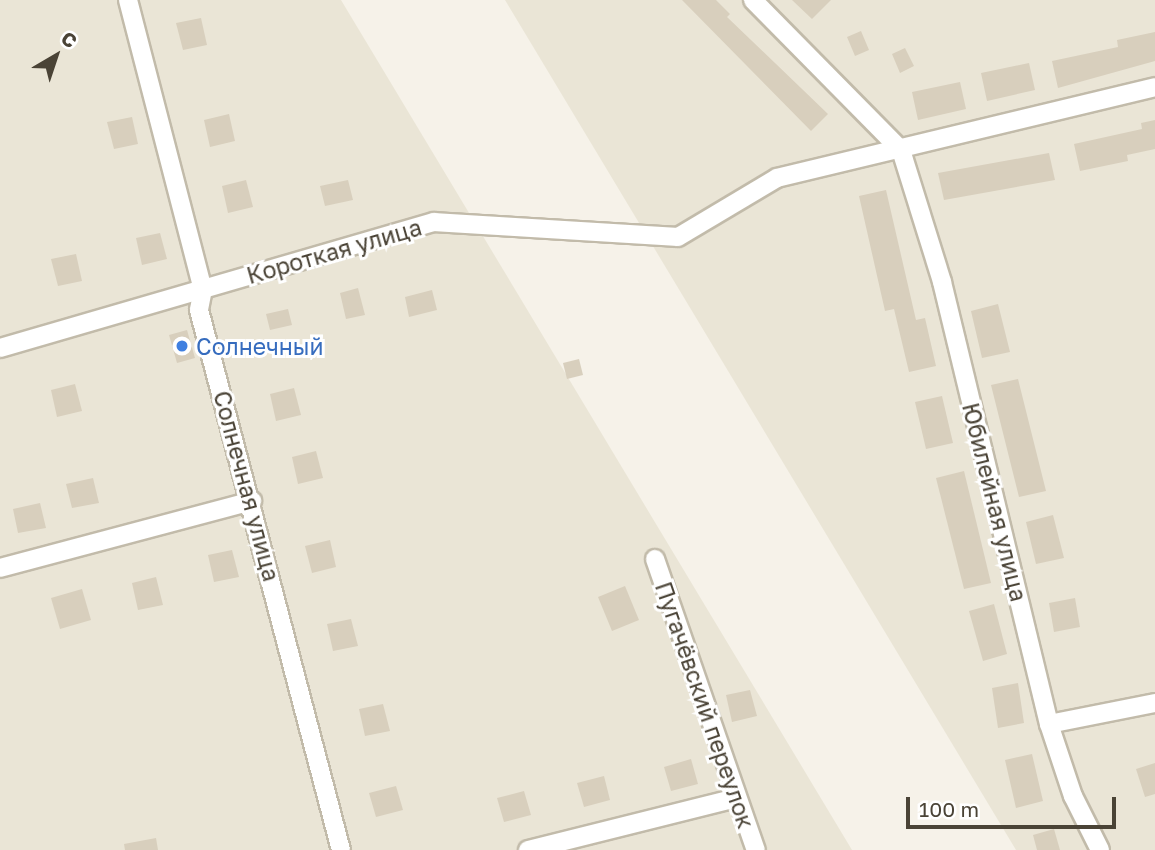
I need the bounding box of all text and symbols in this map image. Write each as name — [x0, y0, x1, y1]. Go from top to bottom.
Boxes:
north arrow — [21, 21, 91, 91]
text: С — [57, 26, 82, 52]
street label: Короткая улица — [243, 213, 425, 289]
place label: Солнечный — [196, 332, 324, 360]
marker: Солнечный — [174, 338, 190, 354]
street label: Солнечная улица — [208, 388, 286, 584]
street label: Юбилейная улица — [957, 400, 1033, 604]
street label: Пугачёвский переулок — [650, 578, 760, 832]
scale bar — [910, 784, 1120, 828]
text: 100 m — [919, 796, 979, 822]

